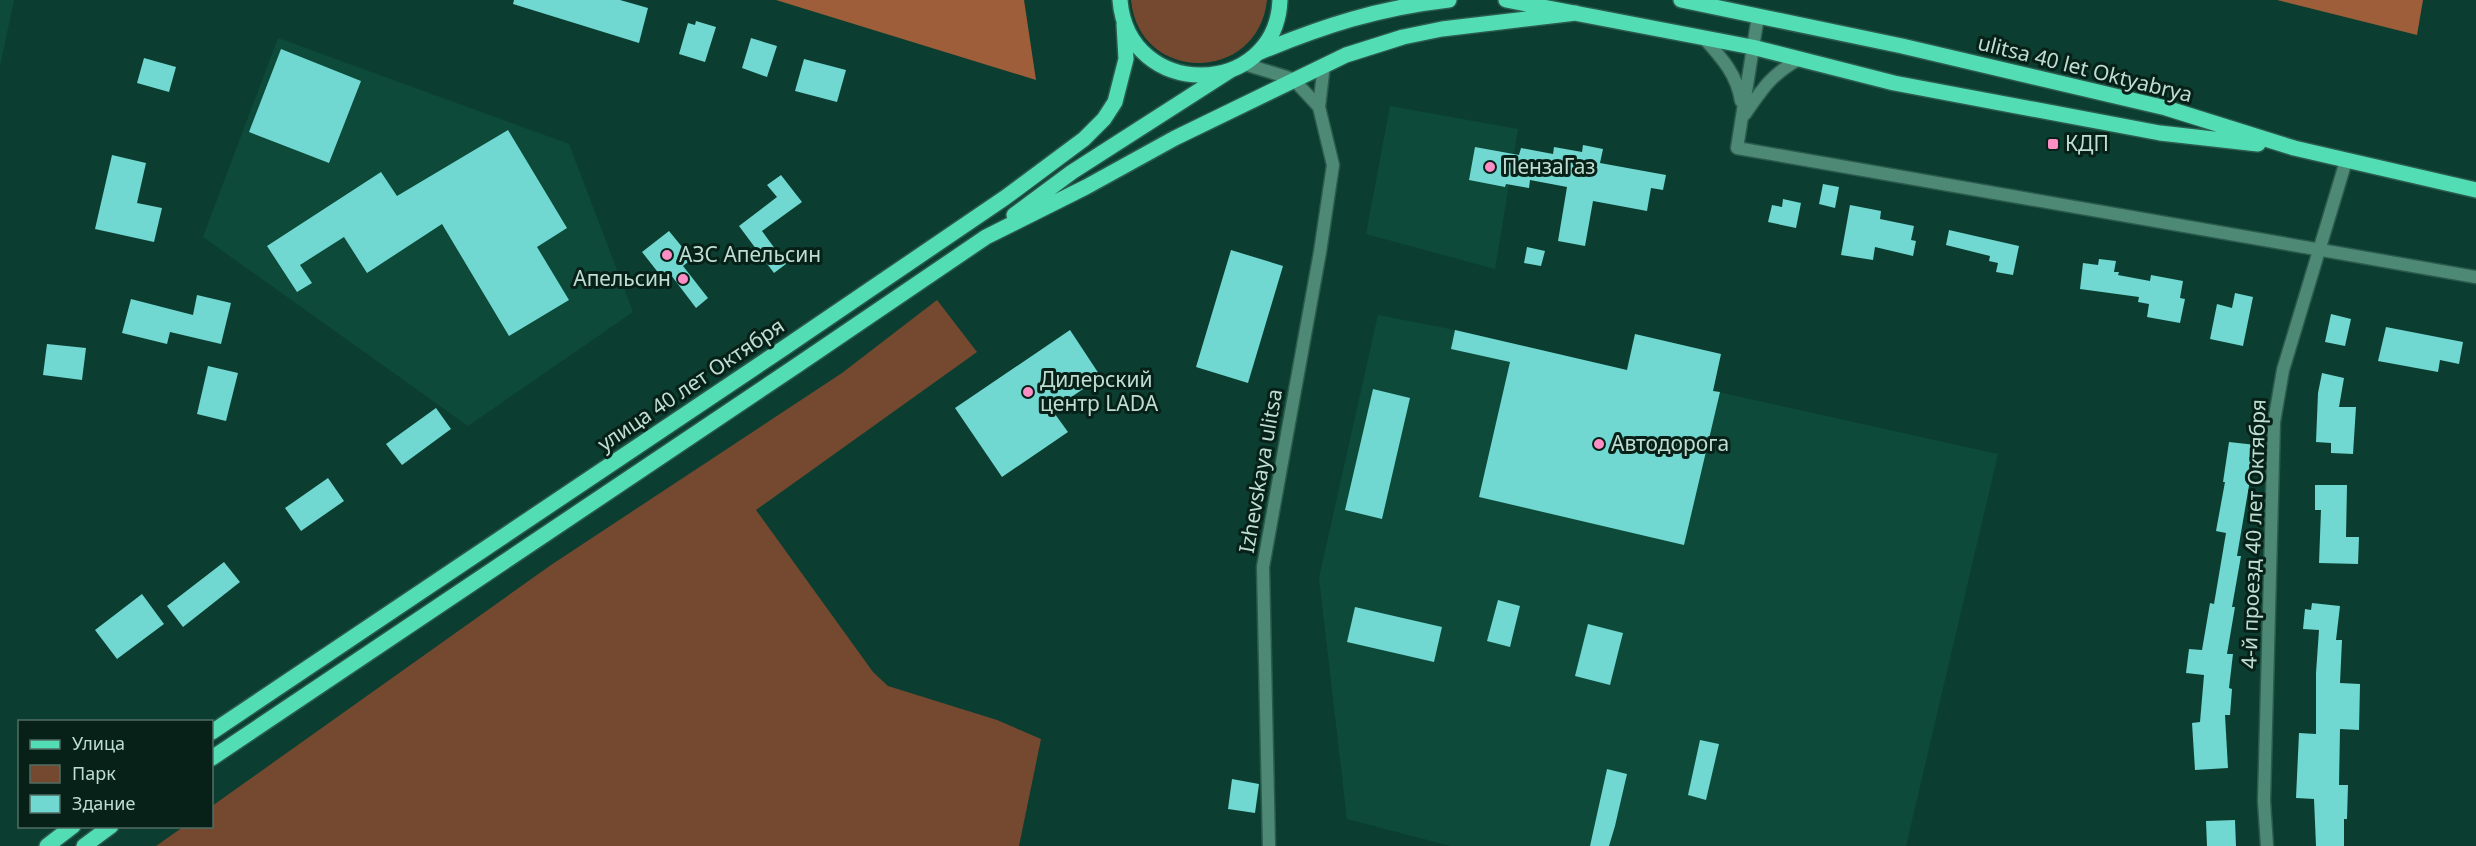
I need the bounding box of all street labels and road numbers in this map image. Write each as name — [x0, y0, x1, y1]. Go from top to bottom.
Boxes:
street label: ulitsa 40 let Oktyabrya — [1975, 28, 2195, 108]
street label: улица 40 лет Октября — [592, 311, 789, 457]
street label: Izhevskaya ulitsa — [1232, 387, 1288, 555]
street label: 4-й проезд 40 лет Октября — [2234, 399, 2272, 669]

